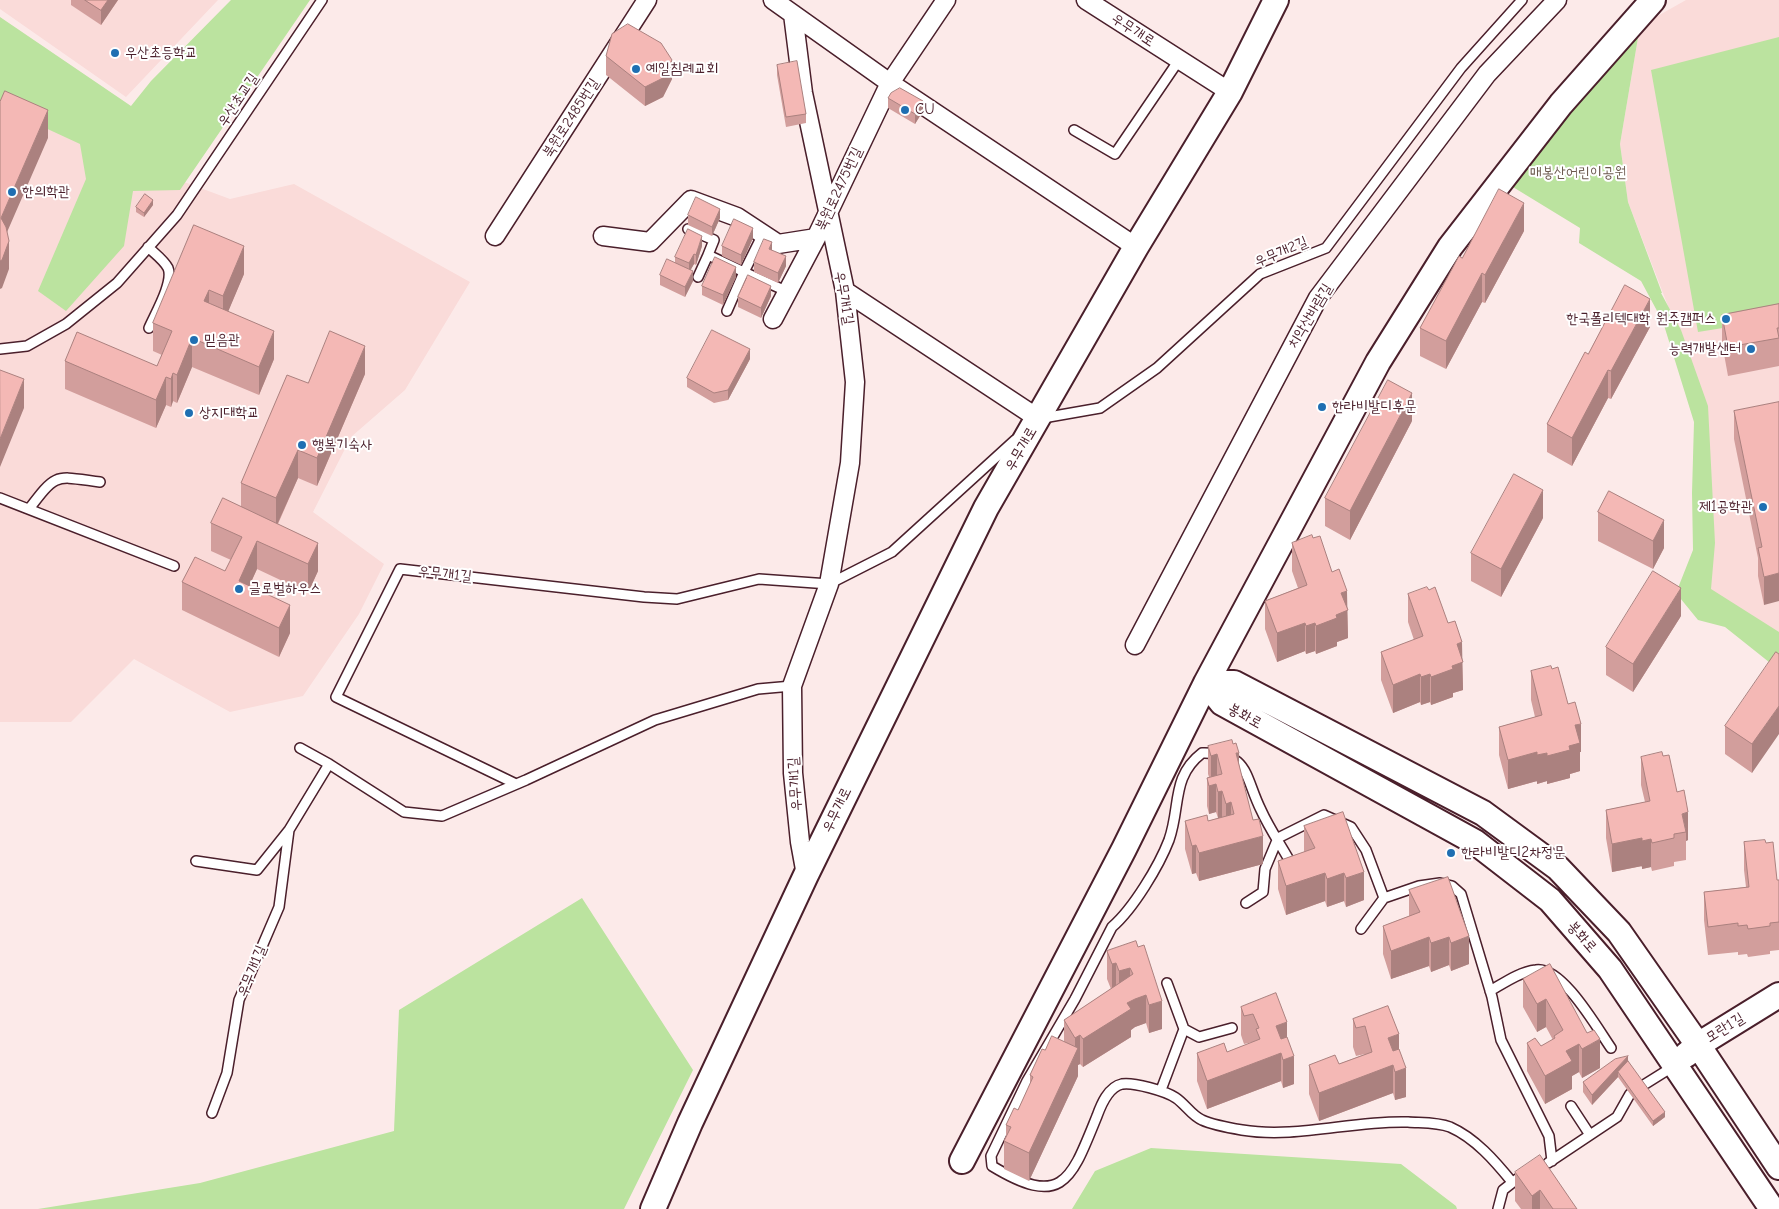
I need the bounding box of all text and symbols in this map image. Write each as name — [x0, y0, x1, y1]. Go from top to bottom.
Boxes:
street label: 우무개로 — [1108, 9, 1158, 51]
place label: 우산초등학교 — [125, 44, 197, 62]
marker: 우산초등학교 — [109, 47, 121, 59]
place label: 예일침례교회 — [646, 60, 718, 78]
marker: 예일침례교회 — [630, 63, 642, 75]
street label: 우산초교길 — [214, 70, 262, 130]
street label: 북원로2485번길 — [539, 75, 603, 161]
place label: CU — [915, 101, 935, 119]
marker: CU — [899, 104, 911, 116]
street label: 북원로2475번길 — [812, 144, 866, 234]
park label: 매봉산어린이공원 — [1530, 164, 1626, 182]
place label: 한의학관 — [22, 183, 70, 201]
marker: 한의학관 — [6, 186, 18, 198]
street label: 우무개2길 — [1252, 233, 1310, 271]
street label: 우무개1길 — [830, 270, 858, 326]
street label: 치악산바람길 — [1284, 280, 1336, 352]
place label: 한국폴리텍대학 원주캠퍼스 — [1566, 310, 1716, 328]
marker: 한국폴리텍대학 원주캠퍼스 — [1720, 313, 1732, 325]
place label: 믿음관 — [204, 331, 240, 349]
marker: 믿음관 — [188, 334, 200, 346]
place label: 능력개발샌터 — [1669, 340, 1741, 358]
marker: 능력개발샌터 — [1745, 343, 1757, 355]
place label: 한라비발디후문 — [1332, 398, 1416, 416]
marker: 한라비발디후문 — [1316, 401, 1328, 413]
place label: 상지대학교 — [199, 404, 259, 422]
marker: 상지대학교 — [183, 407, 195, 419]
street label: 우무개로 — [1001, 424, 1041, 474]
place label: 행복기숙사 — [312, 436, 372, 454]
marker: 행복기숙사 — [296, 439, 308, 451]
place label: 제1공학관 — [1699, 498, 1753, 516]
marker: 제1공학관 — [1757, 501, 1769, 513]
street label: 우무개1길 — [417, 562, 473, 586]
place label: 글로벌하우스 — [249, 580, 321, 598]
marker: 글로벌하우스 — [233, 583, 245, 595]
street label: 봉화로 — [1225, 699, 1265, 733]
street label: 우무개1길 — [784, 756, 806, 812]
street label: 우무개로 — [818, 784, 856, 836]
place label: 한라비발디2차정문 — [1461, 844, 1565, 862]
marker: 한라비발디2차정문 — [1445, 847, 1457, 859]
street label: 봉화로 — [1563, 917, 1601, 957]
street label: 우무개1길 — [233, 942, 271, 1000]
street label: 모란1길 — [1702, 1009, 1748, 1047]

